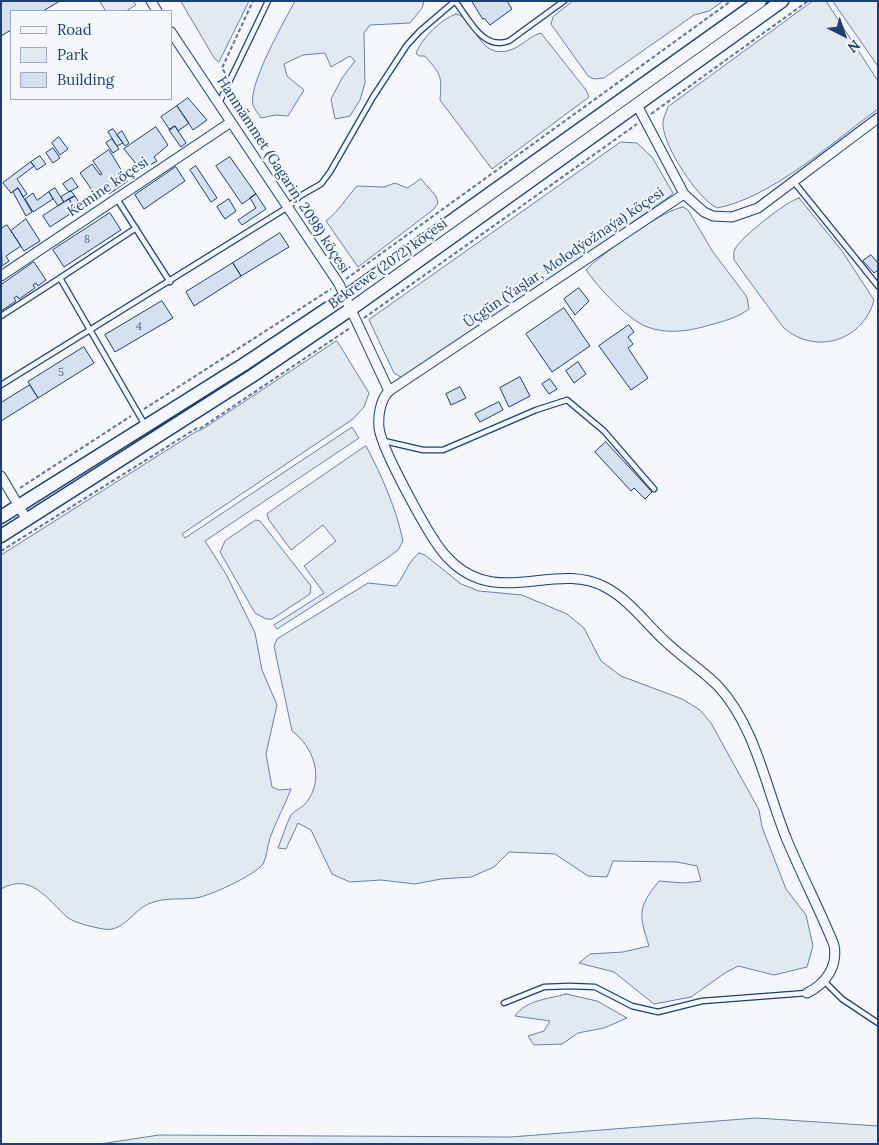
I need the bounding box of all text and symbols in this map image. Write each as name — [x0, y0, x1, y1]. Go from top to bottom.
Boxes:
legend — [10, 10, 172, 100]
north arrow — [819, 10, 869, 60]
text: Road — [57, 20, 92, 39]
text: N — [844, 36, 864, 57]
text: Park — [57, 45, 88, 64]
text: Building — [57, 70, 114, 89]
street label: Hanmämmet (Gagarin, 2098) köçesi — [213, 73, 353, 277]
street label: Kemine köçesi — [64, 154, 152, 220]
street label: Üçgün (Ýaşlar, Molodýožnaýa) köçesi — [460, 184, 668, 332]
street label: Bekrewe (2072) köçesi — [325, 215, 451, 313]
house number: 8 — [84, 233, 90, 247]
house number: 4 — [136, 320, 142, 334]
house number: 5 — [58, 366, 64, 380]

